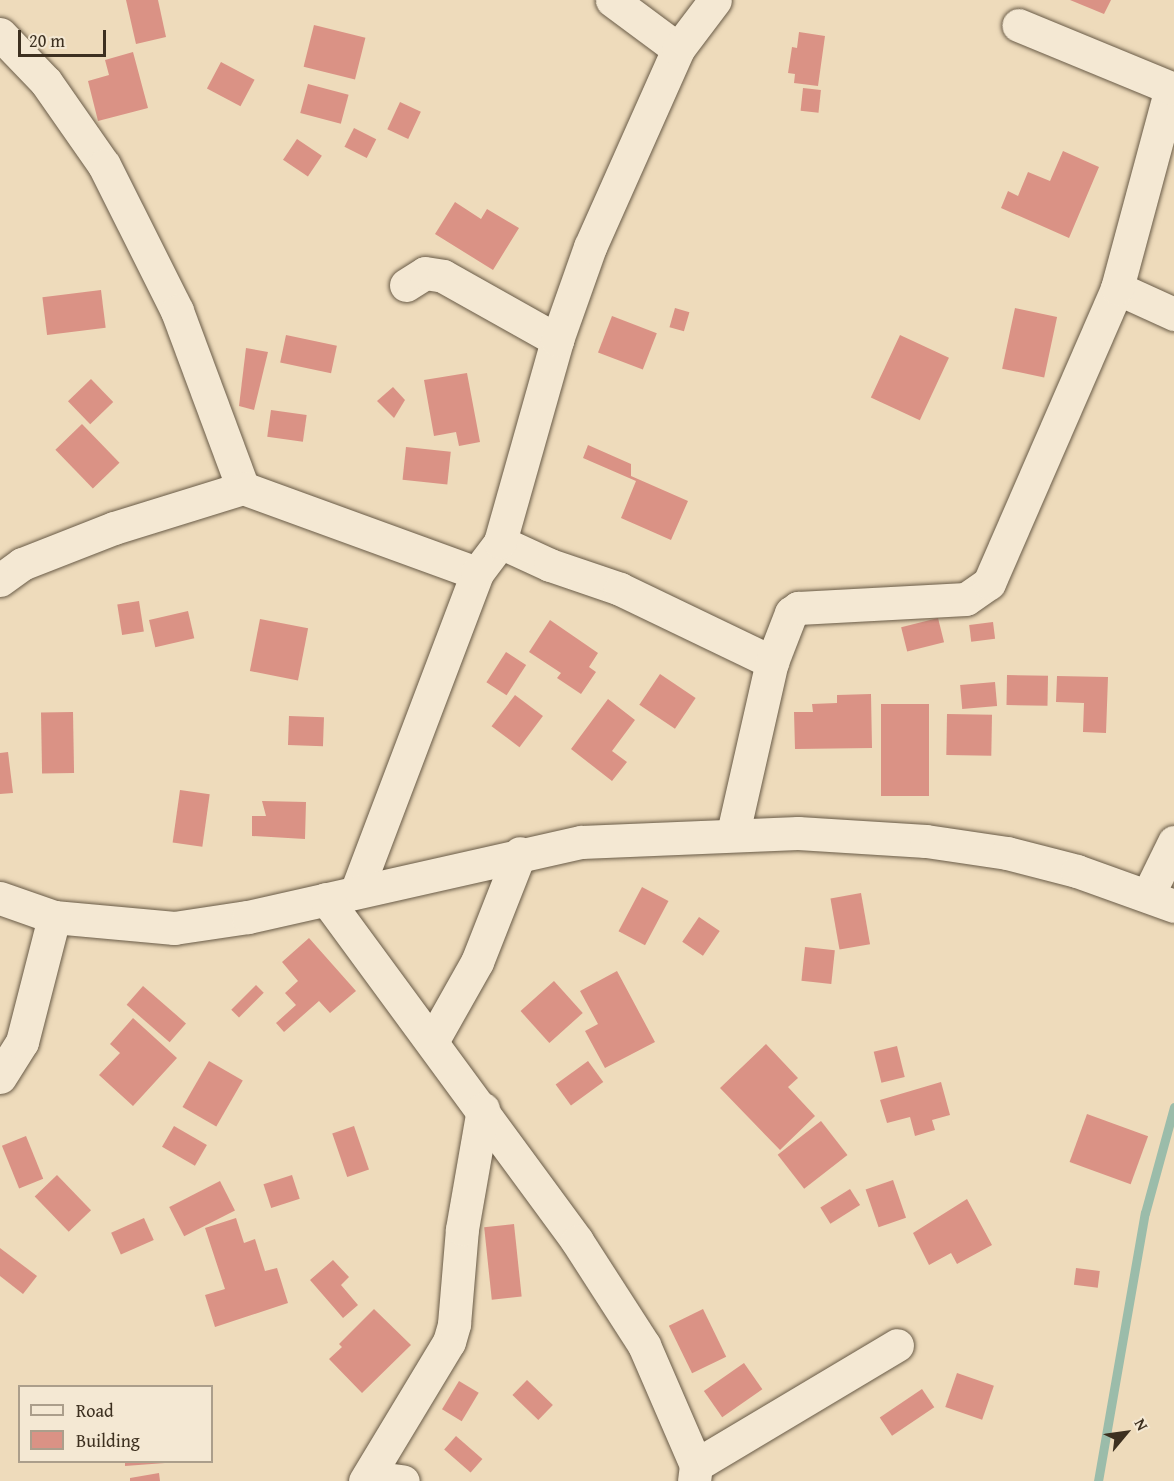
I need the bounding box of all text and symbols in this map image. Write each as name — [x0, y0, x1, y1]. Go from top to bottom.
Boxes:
scale bar — [21, 18, 110, 56]
text: 20 m — [29, 27, 65, 54]
legend — [18, 1385, 213, 1463]
text: Road — [76, 1397, 114, 1424]
north arrow — [1096, 1403, 1156, 1463]
text: N — [1129, 1414, 1155, 1435]
text: Building — [76, 1427, 140, 1454]

